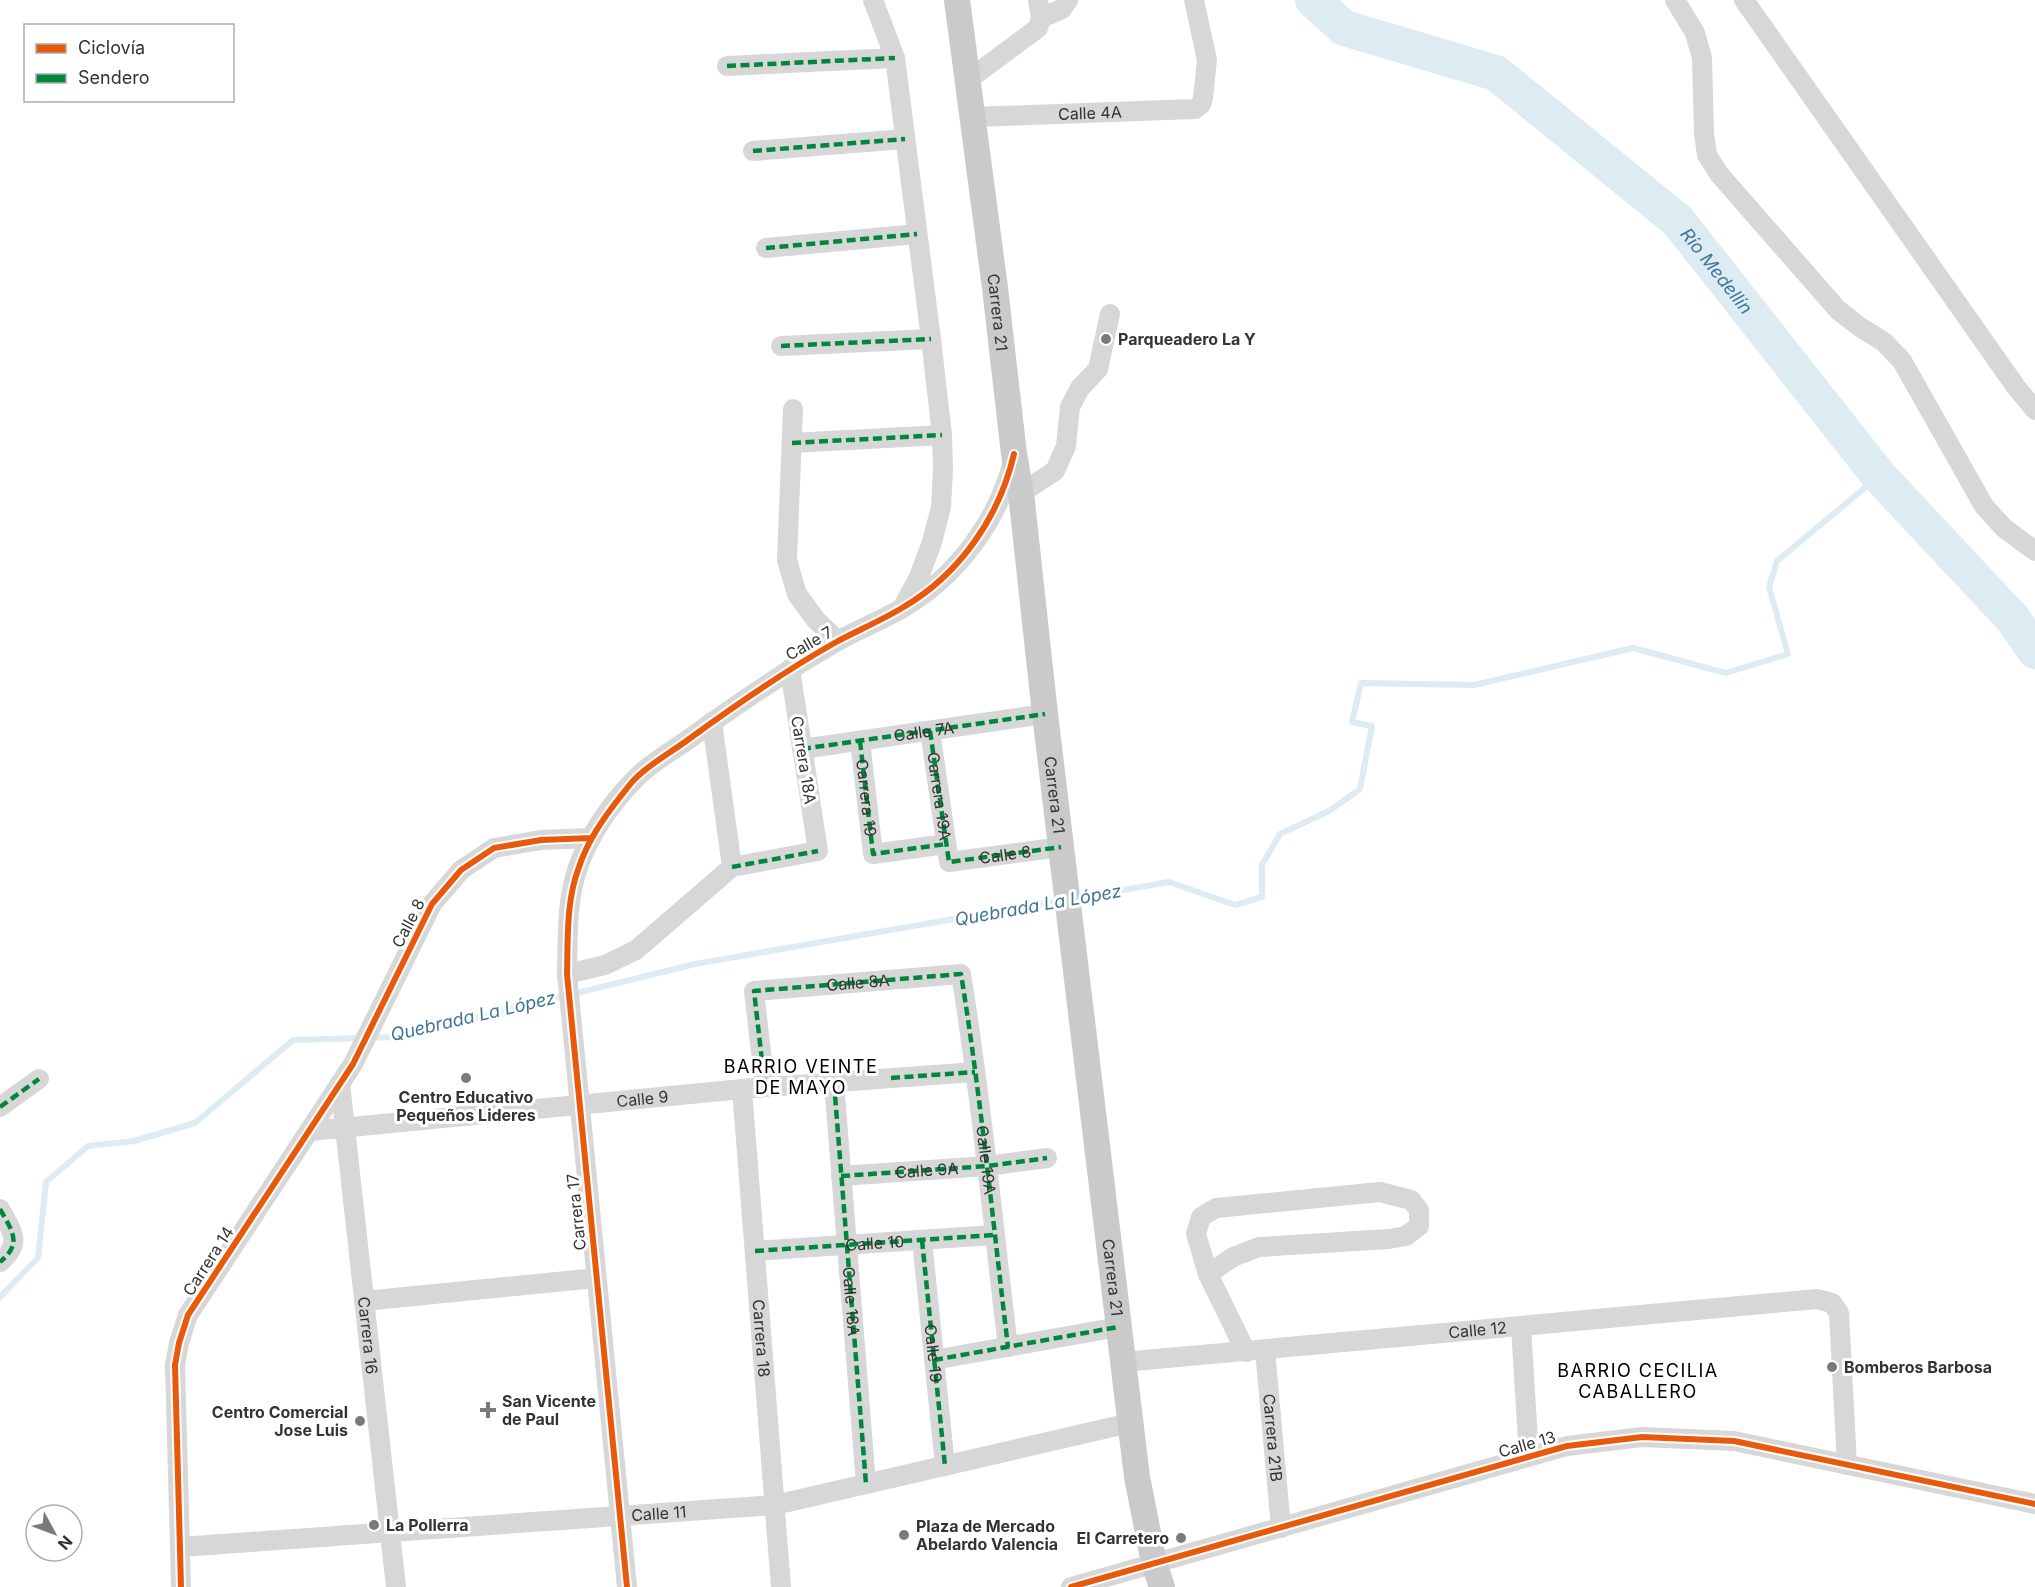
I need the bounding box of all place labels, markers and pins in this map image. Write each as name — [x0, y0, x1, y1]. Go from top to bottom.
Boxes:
place label: Parqueadero La Y — [1118, 329, 1256, 349]
marker: Parqueadero La Y — [1099, 332, 1113, 346]
marker: Centro Educativo Pequeños Lideres — [459, 1071, 473, 1085]
place label: Centro Educativo Pequeños Lideres — [396, 1087, 536, 1125]
place label: Bomberos Barbosa — [1844, 1357, 1992, 1377]
marker: Bomberos Barbosa — [1825, 1360, 1839, 1374]
place label: San Vicente de Paul — [502, 1391, 596, 1429]
marker: San Vicente de Paul — [479, 1401, 497, 1419]
place label: Centro Comercial Jose Luis — [212, 1402, 348, 1440]
marker: Centro Comercial Jose Luis — [353, 1414, 367, 1428]
place label: La Pollerra — [386, 1515, 469, 1535]
place label: Plaza de Mercado Abelardo Valencia — [916, 1516, 1058, 1554]
marker: La Pollerra — [367, 1518, 381, 1532]
marker: Plaza de Mercado Abelardo Valencia — [897, 1528, 911, 1542]
place label: El Carretero — [1077, 1528, 1169, 1548]
marker: El Carretero — [1174, 1531, 1188, 1545]

